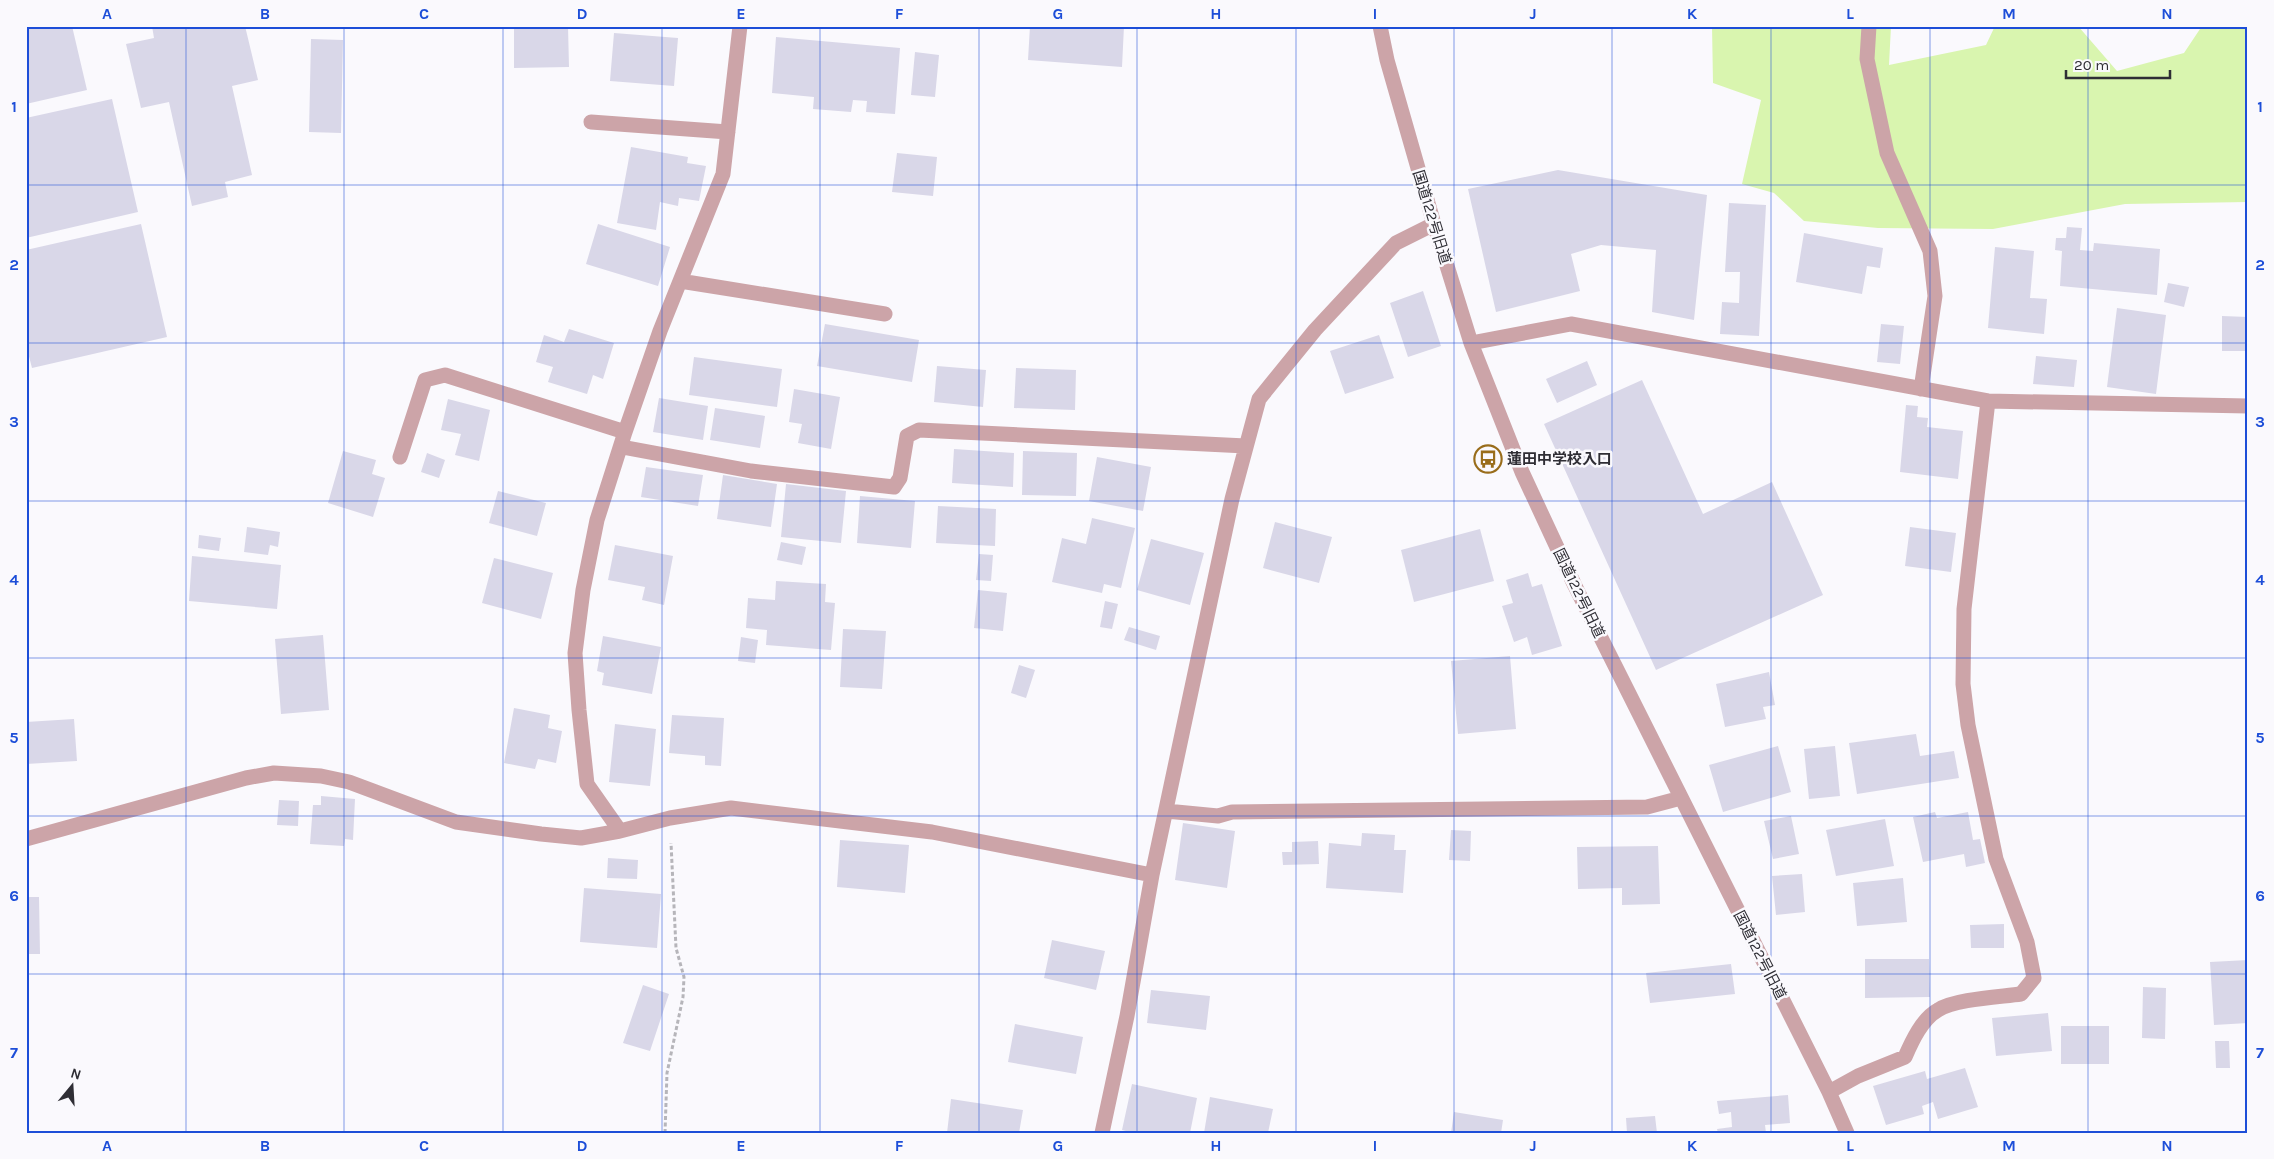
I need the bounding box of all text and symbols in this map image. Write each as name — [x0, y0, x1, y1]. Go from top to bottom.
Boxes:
text: A — [102, 4, 112, 23]
text: B — [260, 4, 270, 23]
text: C — [419, 4, 429, 23]
text: D — [577, 4, 588, 23]
text: E — [736, 4, 746, 23]
text: F — [895, 4, 904, 23]
text: G — [1053, 4, 1063, 23]
text: H — [1210, 4, 1222, 23]
text: I — [1373, 4, 1377, 23]
text: J — [1529, 4, 1537, 23]
text: K — [1687, 4, 1698, 23]
text: L — [1846, 4, 1854, 23]
text: M — [2002, 4, 2016, 23]
text: N — [2161, 4, 2173, 23]
scale bar — [2066, 48, 2170, 80]
text: 20 m — [2074, 56, 2109, 74]
text: 1 — [11, 97, 17, 116]
text: 1 — [2257, 97, 2263, 116]
street label: 国道122号旧道 — [1409, 168, 1455, 266]
text: 2 — [9, 255, 19, 274]
text: 2 — [2255, 255, 2265, 274]
text: 3 — [9, 412, 19, 431]
text: 3 — [2255, 412, 2265, 431]
bus stop icon: 蓮田中学校入口 — [1473, 444, 1503, 474]
place label: 蓮田中学校入口 — [1507, 450, 1612, 468]
street label: 国道122号旧道 — [1550, 545, 1608, 641]
text: 4 — [9, 570, 19, 589]
text: 4 — [2255, 570, 2265, 589]
text: 5 — [9, 728, 19, 747]
text: 5 — [2255, 728, 2265, 747]
text: 6 — [9, 886, 19, 905]
text: 6 — [2255, 886, 2265, 905]
street label: 国道122号旧道 — [1730, 908, 1790, 1002]
text: 7 — [10, 1043, 18, 1062]
text: 7 — [2256, 1043, 2264, 1062]
north arrow — [48, 1062, 98, 1112]
text: N — [68, 1064, 83, 1084]
text: A — [102, 1136, 112, 1155]
text: B — [260, 1136, 270, 1155]
text: C — [419, 1136, 429, 1155]
text: D — [577, 1136, 588, 1155]
text: E — [736, 1136, 746, 1155]
text: F — [895, 1136, 904, 1155]
text: G — [1053, 1136, 1063, 1155]
text: H — [1210, 1136, 1222, 1155]
text: I — [1373, 1136, 1377, 1155]
text: J — [1529, 1136, 1537, 1155]
text: K — [1687, 1136, 1698, 1155]
text: L — [1846, 1136, 1854, 1155]
text: M — [2002, 1136, 2016, 1155]
text: N — [2161, 1136, 2173, 1155]

